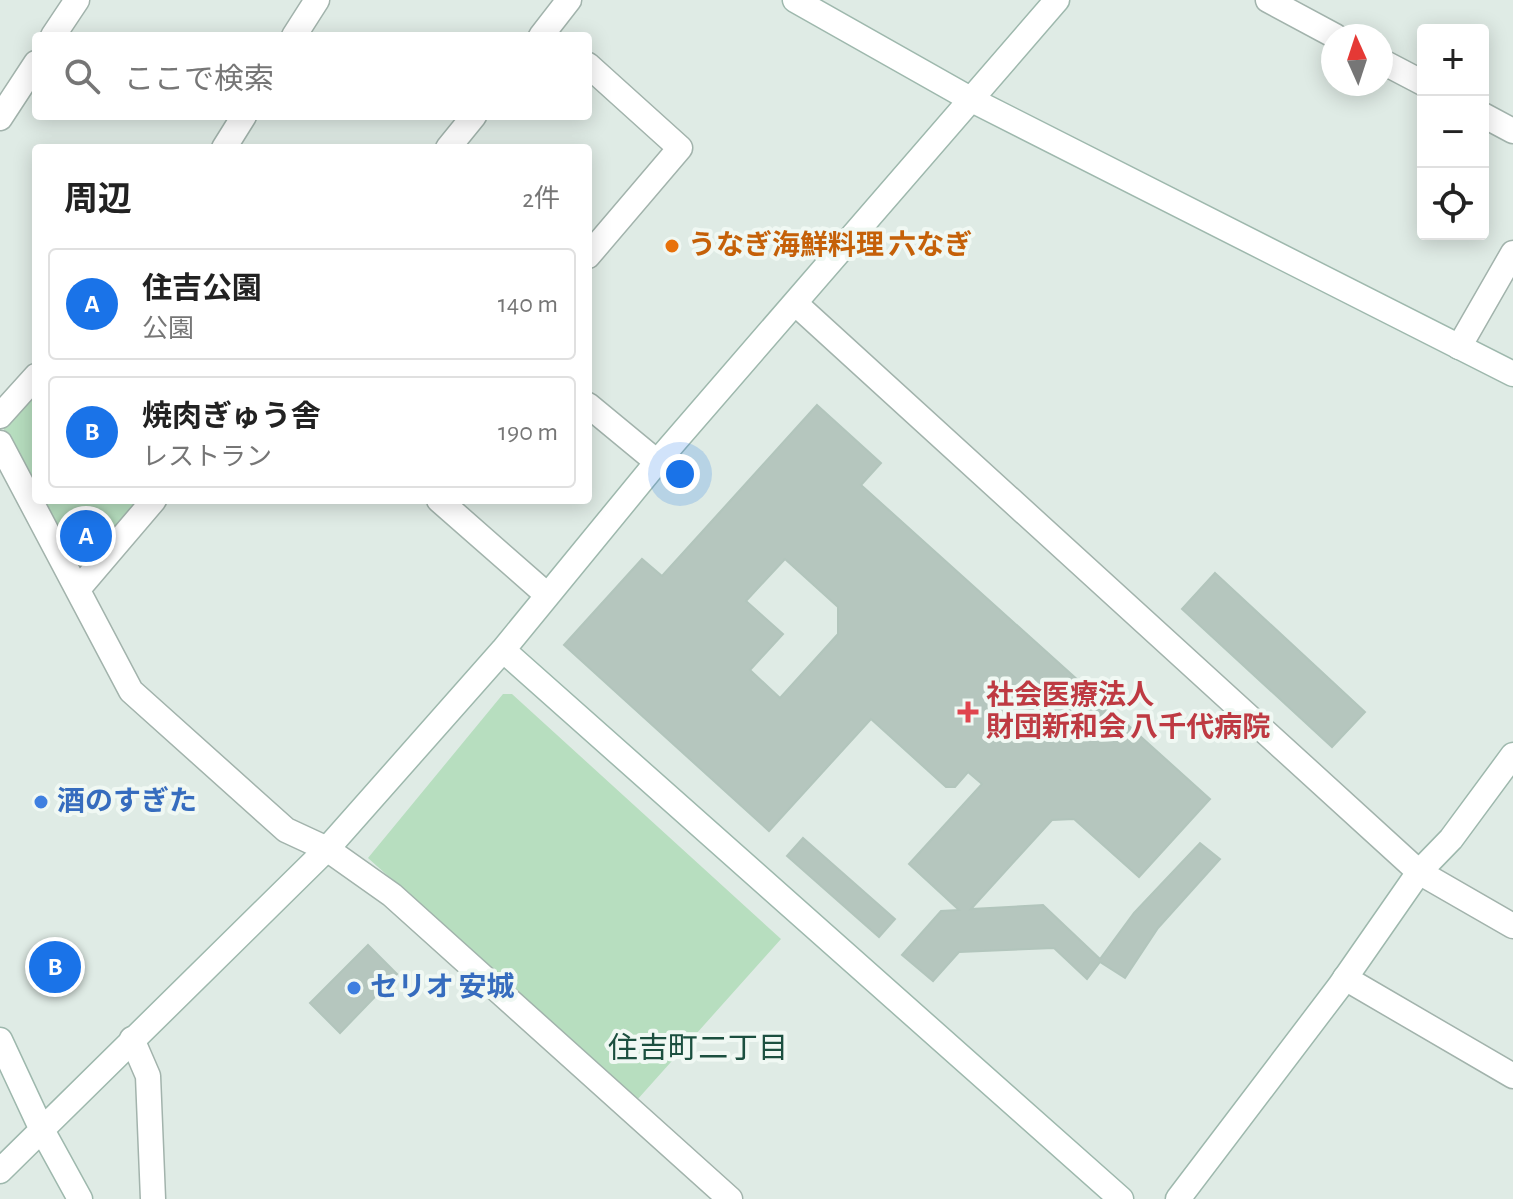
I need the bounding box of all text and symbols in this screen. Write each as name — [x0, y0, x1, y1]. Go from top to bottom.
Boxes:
north arrow — [1321, 24, 1393, 96]
map controls — [1417, 24, 1489, 240]
button: + — [1417, 24, 1489, 96]
search box — [32, 32, 592, 120]
icon: search — [60, 54, 104, 98]
text: ここで検索 — [124, 65, 274, 95]
button: − — [1417, 96, 1489, 168]
button: locate — [1417, 168, 1489, 240]
text: 周辺 — [64, 183, 132, 217]
text: 2件 — [522, 186, 560, 212]
place label: うなぎ海鮮料理 六なぎ — [688, 229, 972, 260]
marker: うなぎ海鮮料理 六なぎ — [663, 237, 681, 255]
text: 住吉公園 — [142, 274, 262, 304]
text: A — [84, 291, 100, 317]
text: 140 m — [498, 291, 558, 317]
text: 公園 — [142, 316, 194, 342]
text: 焼肉ぎゅう舎 — [142, 402, 321, 432]
text: B — [84, 419, 100, 445]
text: 190 m — [498, 419, 558, 445]
text: レストラン — [142, 444, 272, 470]
your location — [660, 454, 700, 494]
pin: A — [60, 506, 112, 566]
place label: 社会医療法人 財団新和会 八千代病院 — [986, 680, 1270, 742]
marker: 社会医療法人 財団新和会 八千代病院 — [957, 701, 979, 723]
place label: 酒のすぎた — [57, 786, 197, 816]
marker: 酒のすぎた — [32, 793, 50, 811]
pin: B — [29, 937, 81, 997]
place label: セリオ 安城 — [370, 972, 514, 1002]
marker: セリオ 安城 — [345, 979, 363, 997]
district label: 住吉町二丁目 — [608, 1032, 788, 1064]

